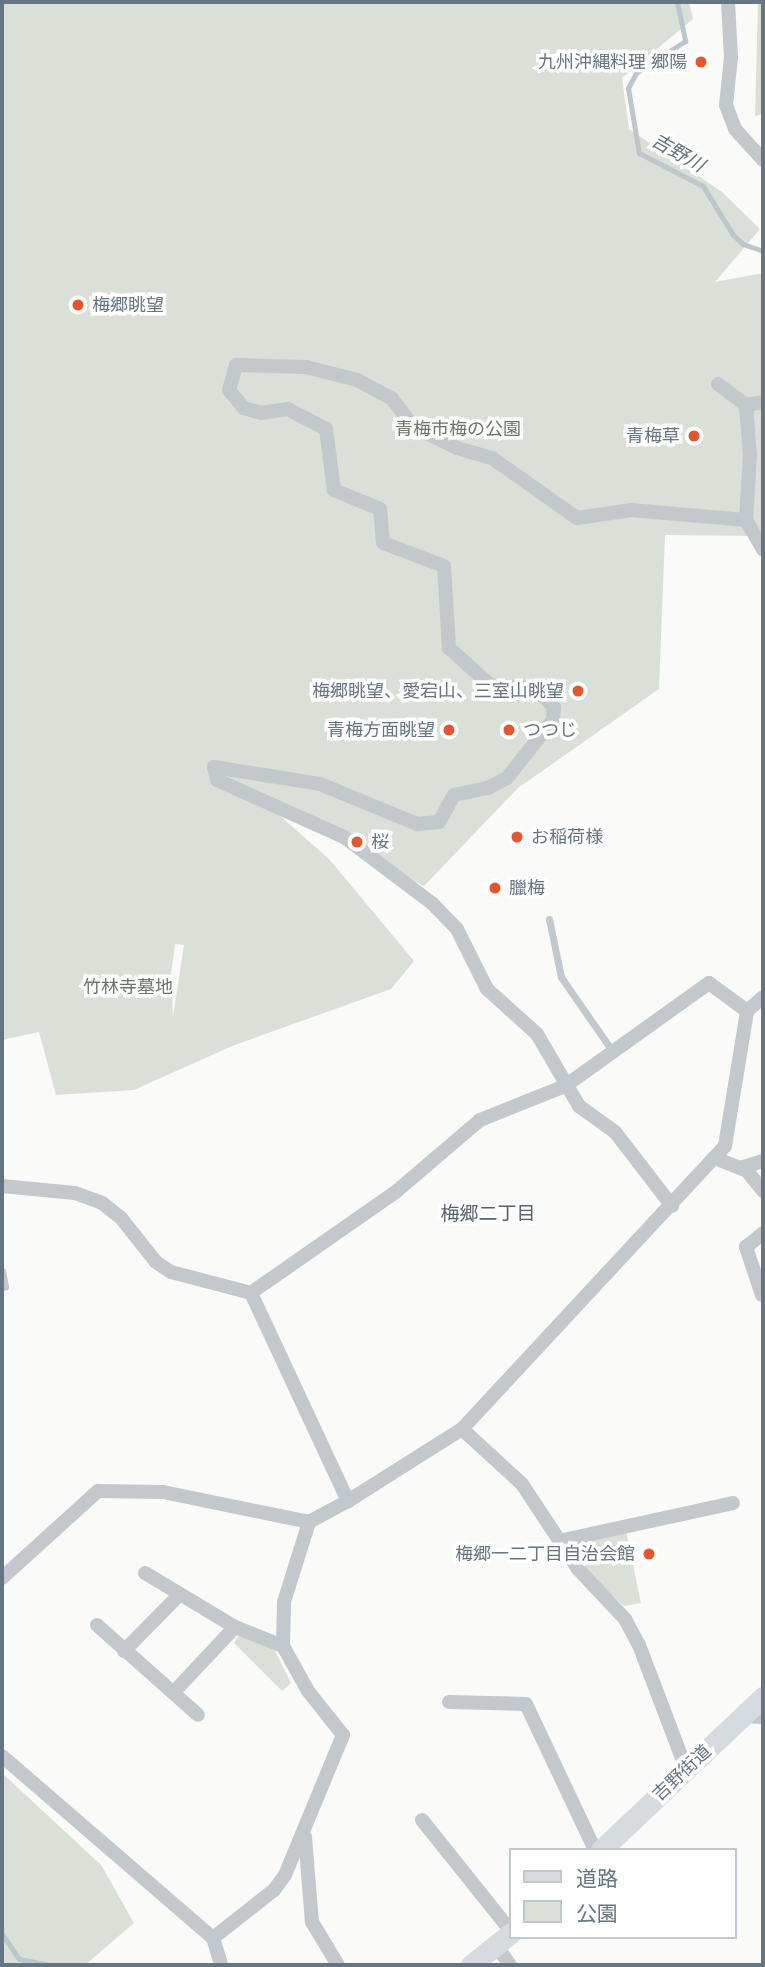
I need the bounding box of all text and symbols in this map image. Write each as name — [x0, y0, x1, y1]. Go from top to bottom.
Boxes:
place label: 九州沖縄料理 郷陽 — [538, 51, 687, 73]
marker: 九州沖縄料理 郷陽 — [693, 54, 709, 70]
water label: 吉野川 — [648, 129, 708, 177]
place label: 梅郷眺望 — [92, 294, 164, 316]
marker: 梅郷眺望 — [70, 297, 86, 313]
park label: 青梅市梅の公園 — [395, 418, 521, 440]
place label: 青梅草 — [626, 425, 680, 447]
marker: 青梅草 — [686, 428, 702, 444]
place label: 梅郷眺望、愛宕山、三室山眺望 — [312, 680, 564, 702]
marker: 梅郷眺望、愛宕山、三室山眺望 — [570, 683, 586, 699]
place label: 青梅方面眺望 — [327, 719, 435, 741]
place label: つつじ — [523, 719, 577, 741]
marker: 青梅方面眺望 — [441, 722, 457, 738]
marker: つつじ — [501, 722, 517, 738]
place label: お稲荷様 — [531, 826, 603, 848]
marker: お稲荷様 — [509, 829, 525, 845]
place label: 桜 — [371, 831, 389, 853]
marker: 桜 — [349, 834, 365, 850]
place label: 臘梅 — [509, 877, 545, 899]
marker: 臘梅 — [487, 880, 503, 896]
park label: 竹林寺墓地 — [83, 976, 173, 998]
district label: 梅郷二丁目 — [441, 1203, 535, 1225]
place label: 梅郷一二丁目自治会館 — [455, 1543, 635, 1565]
marker: 梅郷一二丁目自治会館 — [641, 1546, 657, 1562]
street label: 吉野街道 — [648, 1741, 716, 1805]
legend — [510, 1848, 737, 1939]
text: 道路 — [576, 1867, 618, 1890]
text: 公園 — [576, 1902, 618, 1925]

